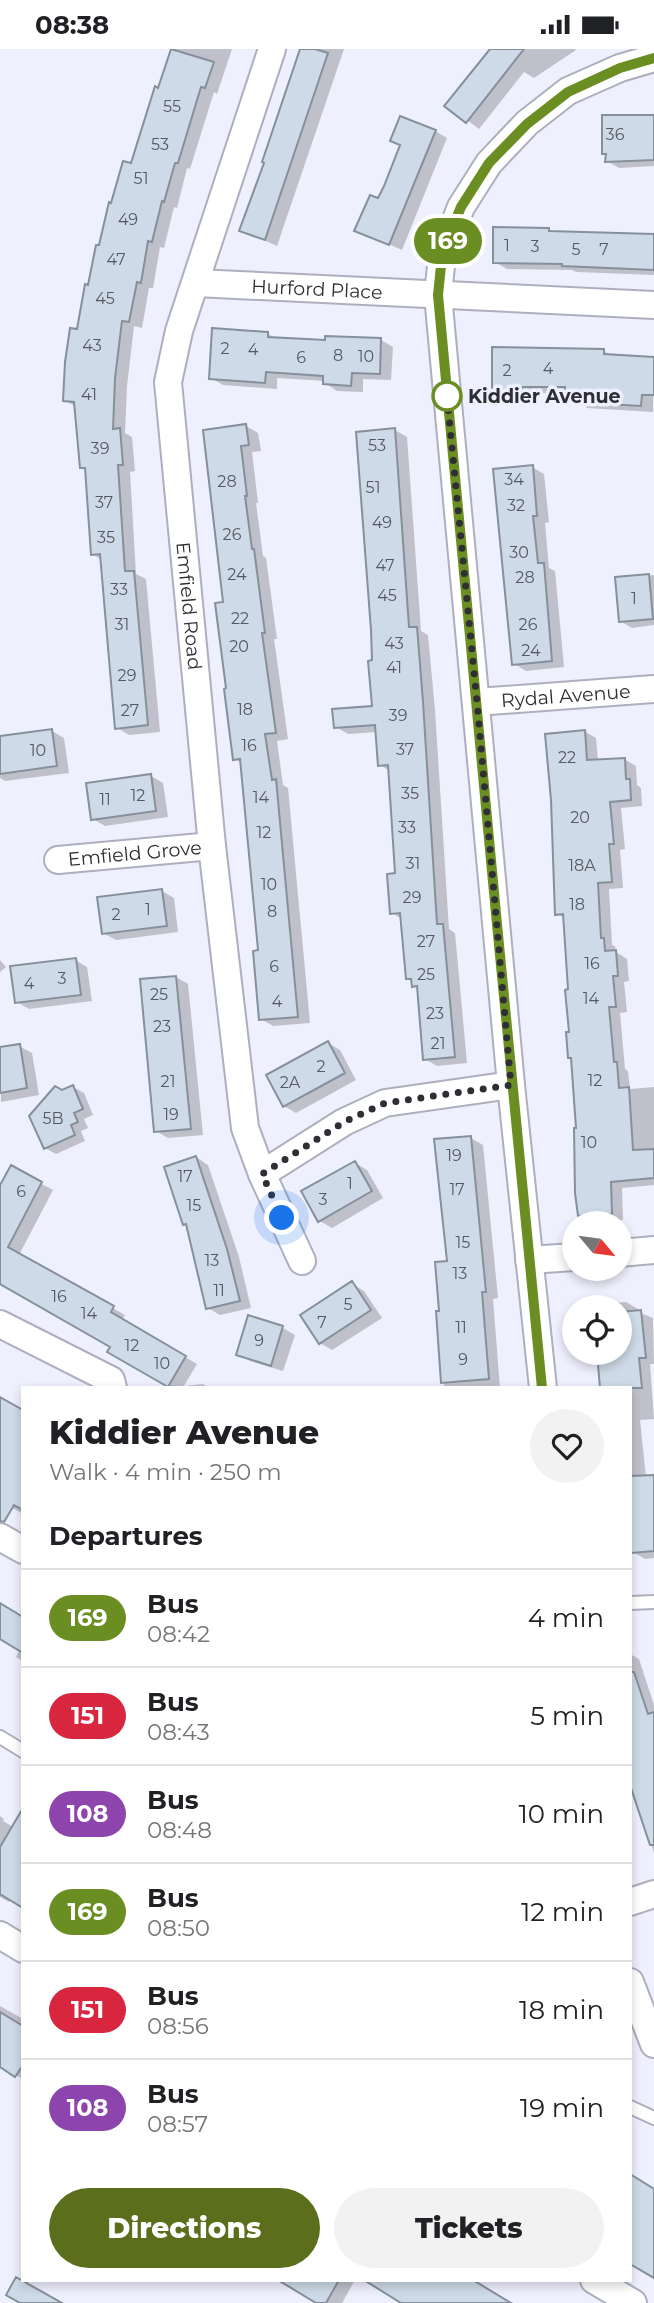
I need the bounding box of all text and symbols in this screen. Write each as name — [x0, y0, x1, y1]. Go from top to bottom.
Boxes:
text: 08:38 — [35, 9, 109, 41]
house number: 55 — [163, 97, 181, 116]
house number: 36 — [606, 125, 625, 144]
house number: 53 — [151, 135, 169, 154]
house number: 51 — [134, 169, 148, 188]
house number: 49 — [118, 210, 138, 229]
line badge: 169 — [408, 218, 488, 264]
text: 169 — [428, 226, 468, 255]
house number: 1 — [504, 236, 510, 255]
house number: 3 — [530, 237, 540, 256]
house number: 5 — [571, 240, 581, 259]
house number: 7 — [599, 240, 609, 259]
house number: 47 — [106, 250, 126, 269]
street label: Hurford Place — [251, 275, 383, 304]
house number: 45 — [95, 289, 115, 308]
house number: 43 — [82, 336, 102, 355]
house number: 2 — [220, 339, 230, 358]
house number: 4 — [248, 340, 259, 359]
house number: 8 — [333, 346, 343, 365]
house number: 10 — [358, 347, 374, 366]
house number: 6 — [296, 348, 306, 367]
house number: 4 — [543, 359, 554, 378]
house number: 2 — [502, 361, 512, 380]
marker: Kiddier Avenue — [432, 381, 462, 411]
house number: 41 — [81, 385, 97, 404]
place label: Kiddier Avenue — [468, 385, 621, 408]
house number: 53 — [368, 436, 386, 455]
house number: 39 — [91, 439, 109, 458]
house number: 34 — [504, 470, 524, 489]
house number: 28 — [217, 472, 237, 491]
house number: 51 — [366, 478, 380, 497]
house number: 37 — [95, 493, 113, 512]
house number: 32 — [507, 496, 525, 515]
house number: 49 — [372, 513, 392, 532]
house number: 26 — [223, 525, 242, 544]
house number: 35 — [97, 528, 115, 547]
street label: Emfield Road — [171, 541, 206, 671]
house number: 30 — [509, 543, 529, 562]
house number: 47 — [375, 556, 395, 575]
house number: 24 — [227, 565, 247, 584]
house number: 28 — [515, 568, 535, 587]
house number: 33 — [110, 580, 128, 599]
house number: 45 — [377, 586, 397, 605]
house number: 1 — [631, 589, 637, 608]
house number: 22 — [231, 609, 249, 628]
house number: 31 — [115, 615, 129, 634]
house number: 26 — [519, 615, 538, 634]
house number: 43 — [384, 634, 404, 653]
house number: 20 — [229, 637, 249, 656]
house number: 24 — [521, 641, 541, 660]
house number: 41 — [386, 658, 402, 677]
house number: 29 — [118, 666, 136, 685]
street label: Rydal Avenue — [500, 680, 631, 712]
house number: 18 — [237, 700, 253, 719]
house number: 27 — [121, 701, 139, 720]
house number: 39 — [389, 706, 407, 725]
house number: 16 — [241, 736, 257, 755]
house number: 37 — [396, 740, 414, 759]
house number: 10 — [30, 741, 46, 760]
house number: 22 — [558, 748, 576, 767]
house number: 35 — [401, 784, 419, 803]
house number: 12 — [131, 786, 145, 805]
house number: 14 — [253, 788, 270, 807]
house number: 11 — [99, 790, 111, 809]
house number: 20 — [570, 808, 590, 827]
house number: 33 — [398, 818, 416, 837]
house number: 12 — [257, 823, 271, 842]
street label: Emfield Grove — [67, 836, 203, 871]
house number: 31 — [406, 854, 420, 873]
house number: 18A — [568, 856, 596, 875]
house number: 10 — [261, 875, 277, 894]
house number: 29 — [403, 888, 421, 907]
house number: 18 — [569, 895, 585, 914]
house number: 1 — [145, 900, 151, 919]
house number: 8 — [267, 902, 277, 921]
house number: 2 — [111, 905, 121, 924]
house number: 27 — [417, 932, 435, 951]
house number: 16 — [584, 954, 600, 973]
house number: 6 — [269, 957, 279, 976]
house number: 25 — [417, 965, 435, 984]
house number: 3 — [57, 969, 67, 988]
house number: 4 — [24, 974, 35, 993]
house number: 25 — [150, 985, 168, 1004]
house number: 14 — [583, 989, 600, 1008]
house number: 4 — [272, 992, 283, 1011]
house number: 23 — [426, 1004, 444, 1023]
house number: 23 — [153, 1017, 171, 1036]
house number: 21 — [431, 1034, 445, 1053]
house number: 2 — [316, 1057, 326, 1076]
house number: 12 — [588, 1071, 602, 1090]
house number: 21 — [161, 1072, 175, 1091]
house number: 2A — [280, 1073, 301, 1092]
house number: 19 — [163, 1105, 179, 1124]
house number: 5B — [42, 1109, 64, 1128]
house number: 10 — [581, 1133, 597, 1152]
house number: 19 — [446, 1146, 462, 1165]
house number: 17 — [177, 1167, 193, 1186]
house number: 1 — [347, 1174, 353, 1193]
house number: 17 — [449, 1180, 465, 1199]
house number: 6 — [16, 1182, 26, 1201]
house number: 3 — [318, 1190, 328, 1209]
house number: 15 — [187, 1196, 201, 1215]
your location — [264, 1200, 299, 1235]
north arrow — [562, 1211, 632, 1281]
map controls — [562, 1211, 632, 1365]
house number: 15 — [456, 1233, 470, 1252]
house number: 13 — [205, 1251, 219, 1270]
house number: 13 — [453, 1264, 467, 1283]
house number: 11 — [213, 1281, 225, 1300]
house number: 16 — [51, 1287, 67, 1306]
house number: 5 — [343, 1295, 353, 1314]
button: locate — [562, 1295, 632, 1365]
house number: 14 — [81, 1304, 98, 1323]
house number: 7 — [317, 1313, 327, 1332]
house number: 11 — [455, 1318, 467, 1337]
house number: 9 — [254, 1331, 264, 1350]
house number: 12 — [125, 1336, 139, 1355]
house number: 9 — [458, 1350, 468, 1369]
house number: 10 — [154, 1354, 170, 1373]
button: heart — [530, 1409, 604, 1483]
text: Kiddier Avenue — [49, 1412, 319, 1452]
text: Walk · 4 min · 250 m — [49, 1458, 282, 1486]
text: Departures — [49, 1520, 203, 1552]
text: Bus — [147, 1588, 199, 1620]
text: 4 min — [528, 1602, 604, 1634]
text: 169 — [68, 1603, 107, 1632]
text: 08:42 — [147, 1620, 210, 1648]
text: Bus — [147, 1686, 199, 1718]
text: 5 min — [530, 1700, 604, 1732]
text: 151 — [71, 1701, 104, 1730]
text: 08:43 — [147, 1718, 210, 1746]
text: Bus — [147, 1784, 199, 1816]
text: 10 min — [518, 1798, 604, 1830]
text: 108 — [67, 1799, 108, 1828]
text: 08:48 — [147, 1816, 212, 1844]
text: Bus — [147, 1882, 199, 1914]
text: 12 min — [521, 1896, 604, 1928]
text: 169 — [68, 1897, 107, 1926]
text: 08:50 — [147, 1914, 210, 1942]
text: Bus — [147, 1980, 199, 2012]
text: 18 min — [519, 1994, 604, 2026]
text: 151 — [71, 1995, 104, 2024]
text: 08:56 — [147, 2012, 209, 2040]
text: Bus — [147, 2078, 199, 2110]
text: 19 min — [520, 2092, 604, 2124]
text: 108 — [67, 2093, 108, 2122]
text: 08:57 — [147, 2110, 208, 2138]
button: Directions — [49, 2188, 320, 2268]
button: Tickets — [334, 2188, 604, 2268]

